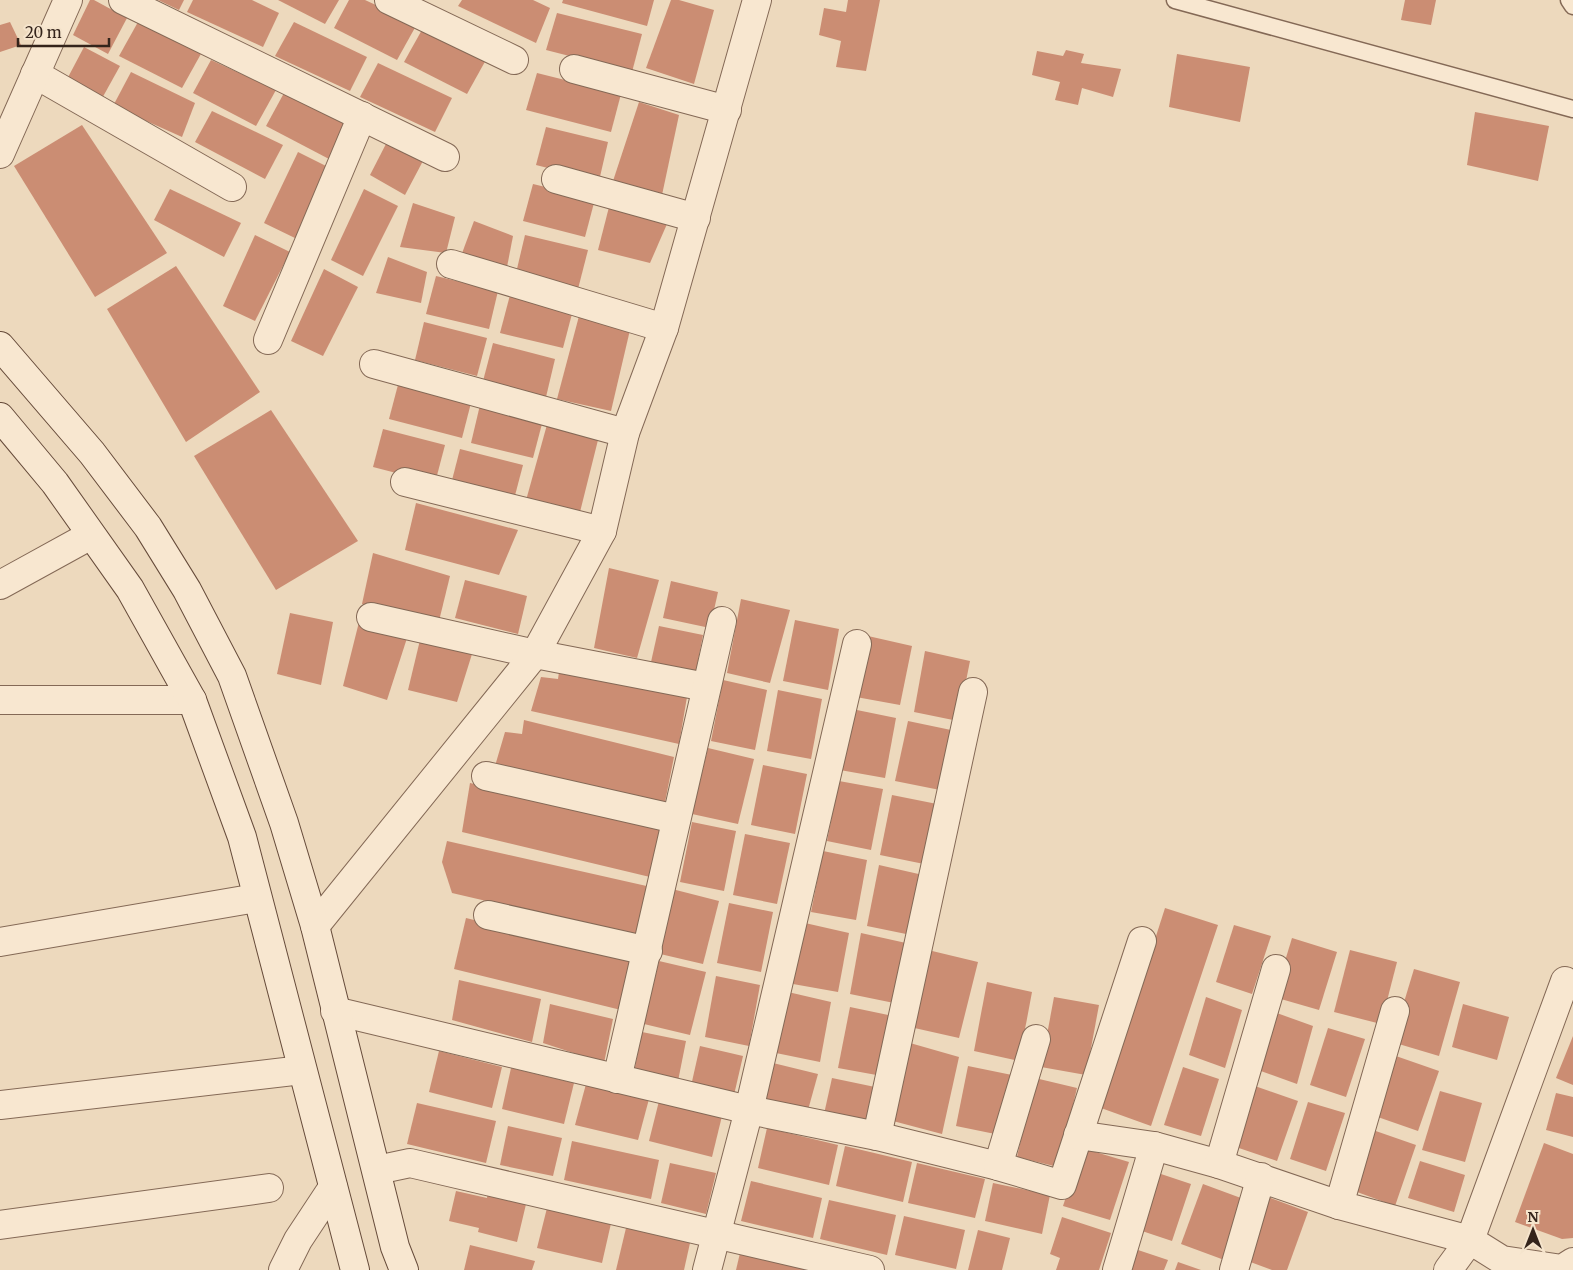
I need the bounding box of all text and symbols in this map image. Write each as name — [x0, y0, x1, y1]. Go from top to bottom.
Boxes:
scale bar — [18, 15, 109, 47]
text: 20 m — [25, 23, 62, 42]
north arrow — [1508, 1205, 1558, 1255]
text: N — [1527, 1208, 1539, 1226]

